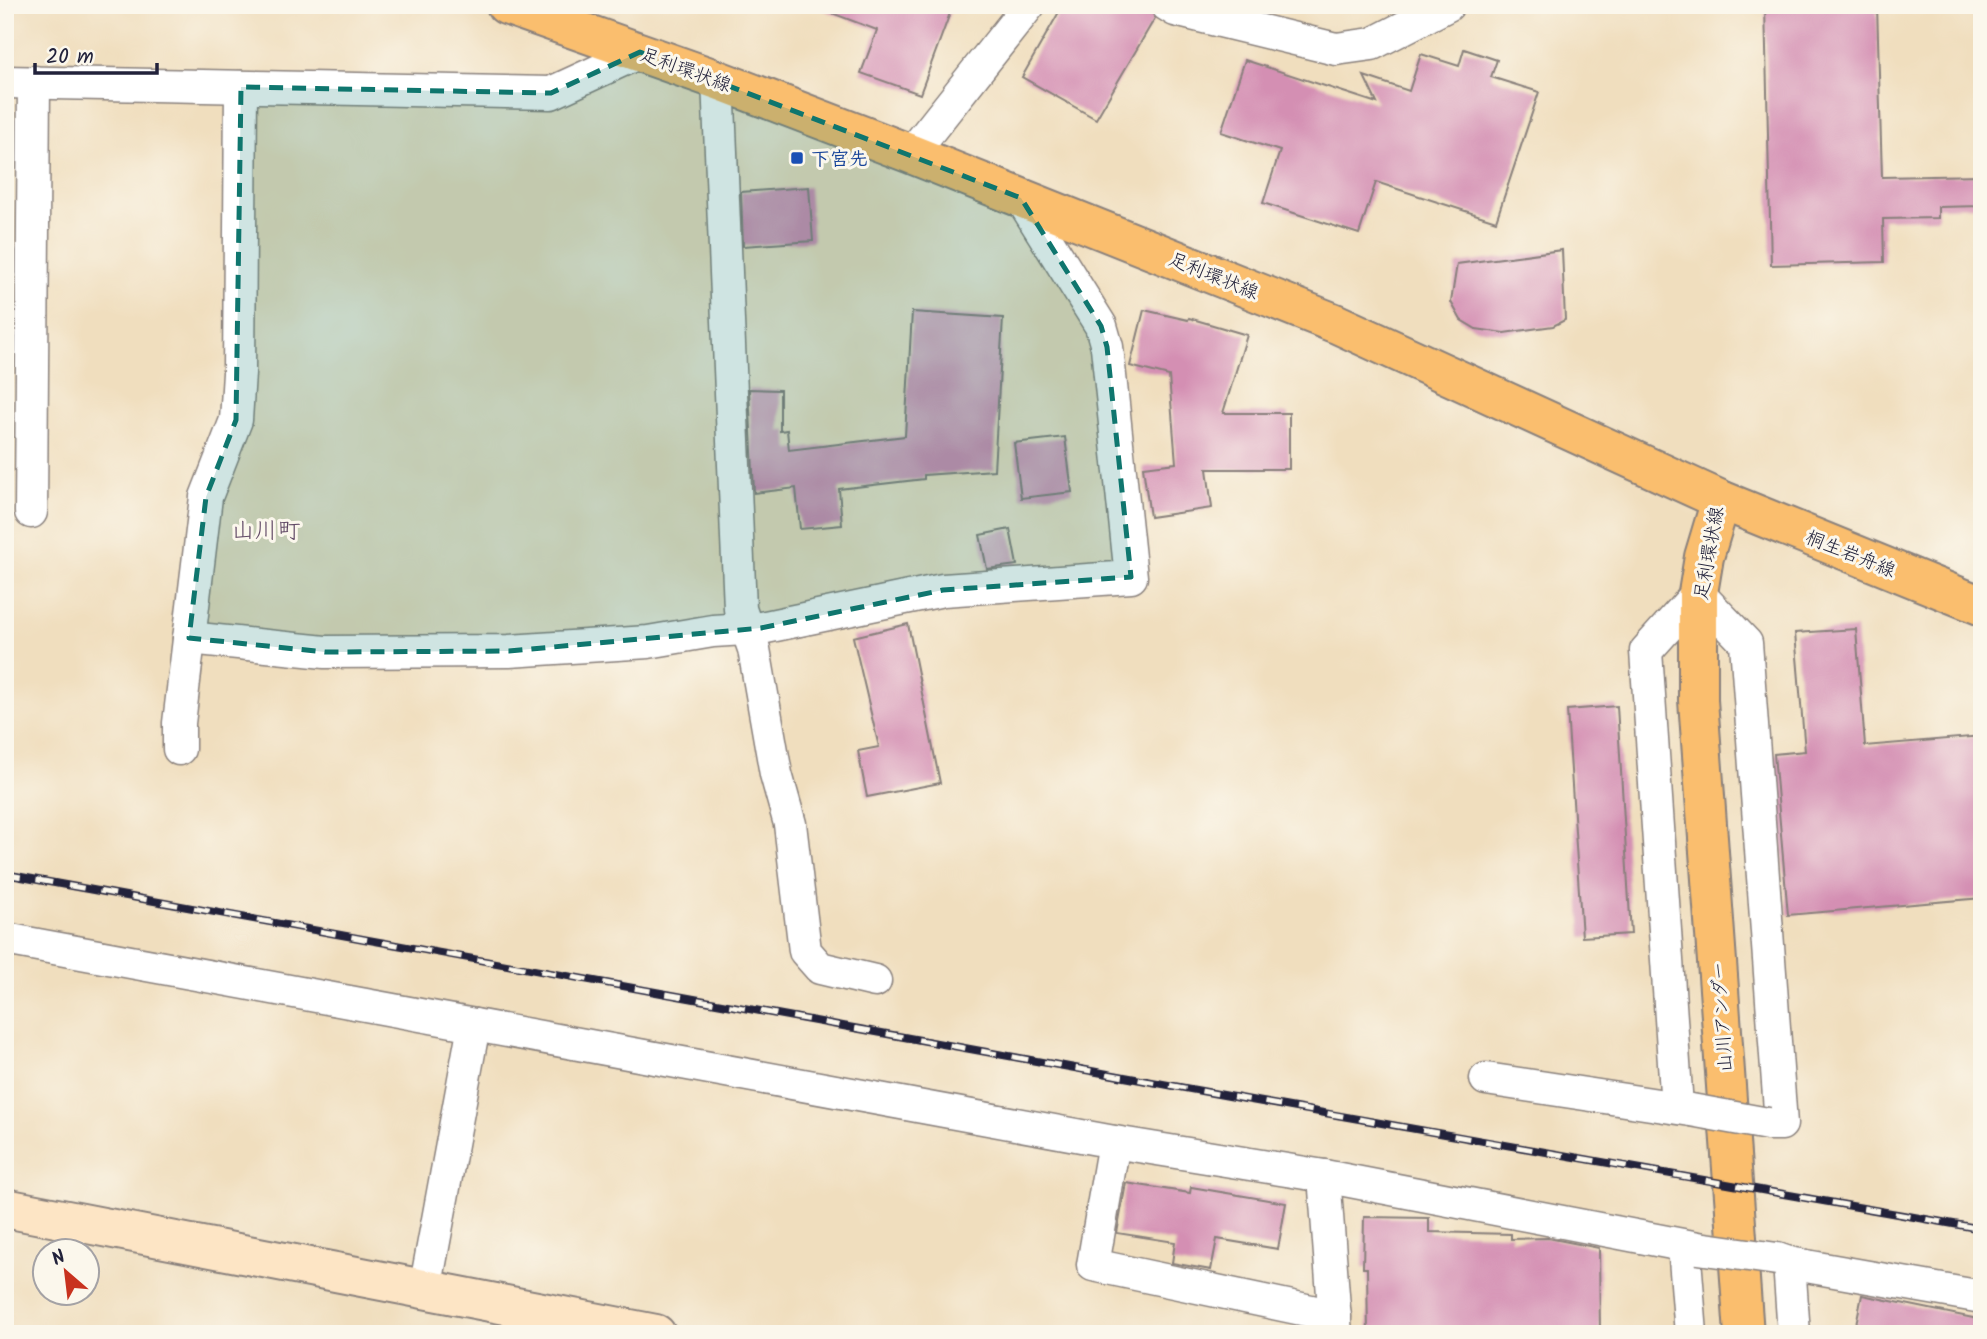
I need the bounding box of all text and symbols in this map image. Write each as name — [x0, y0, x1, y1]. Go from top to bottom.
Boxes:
scale bar — [35, 32, 158, 76]
text: 20 m — [46, 41, 94, 74]
street label: 足利環状線 — [636, 41, 735, 101]
place label: 下宮先 — [811, 145, 868, 175]
marker: 下宮先 — [789, 150, 805, 166]
street label: 足利環状線 — [1164, 245, 1263, 309]
street label: 足利環状線 — [1687, 504, 1733, 603]
district label: 山川町 — [232, 514, 301, 550]
street label: 桐生岩舟線 — [1801, 523, 1900, 587]
street label: 山川アンダー — [1704, 960, 1742, 1073]
north arrow — [32, 1238, 102, 1308]
text: N — [47, 1243, 71, 1275]

